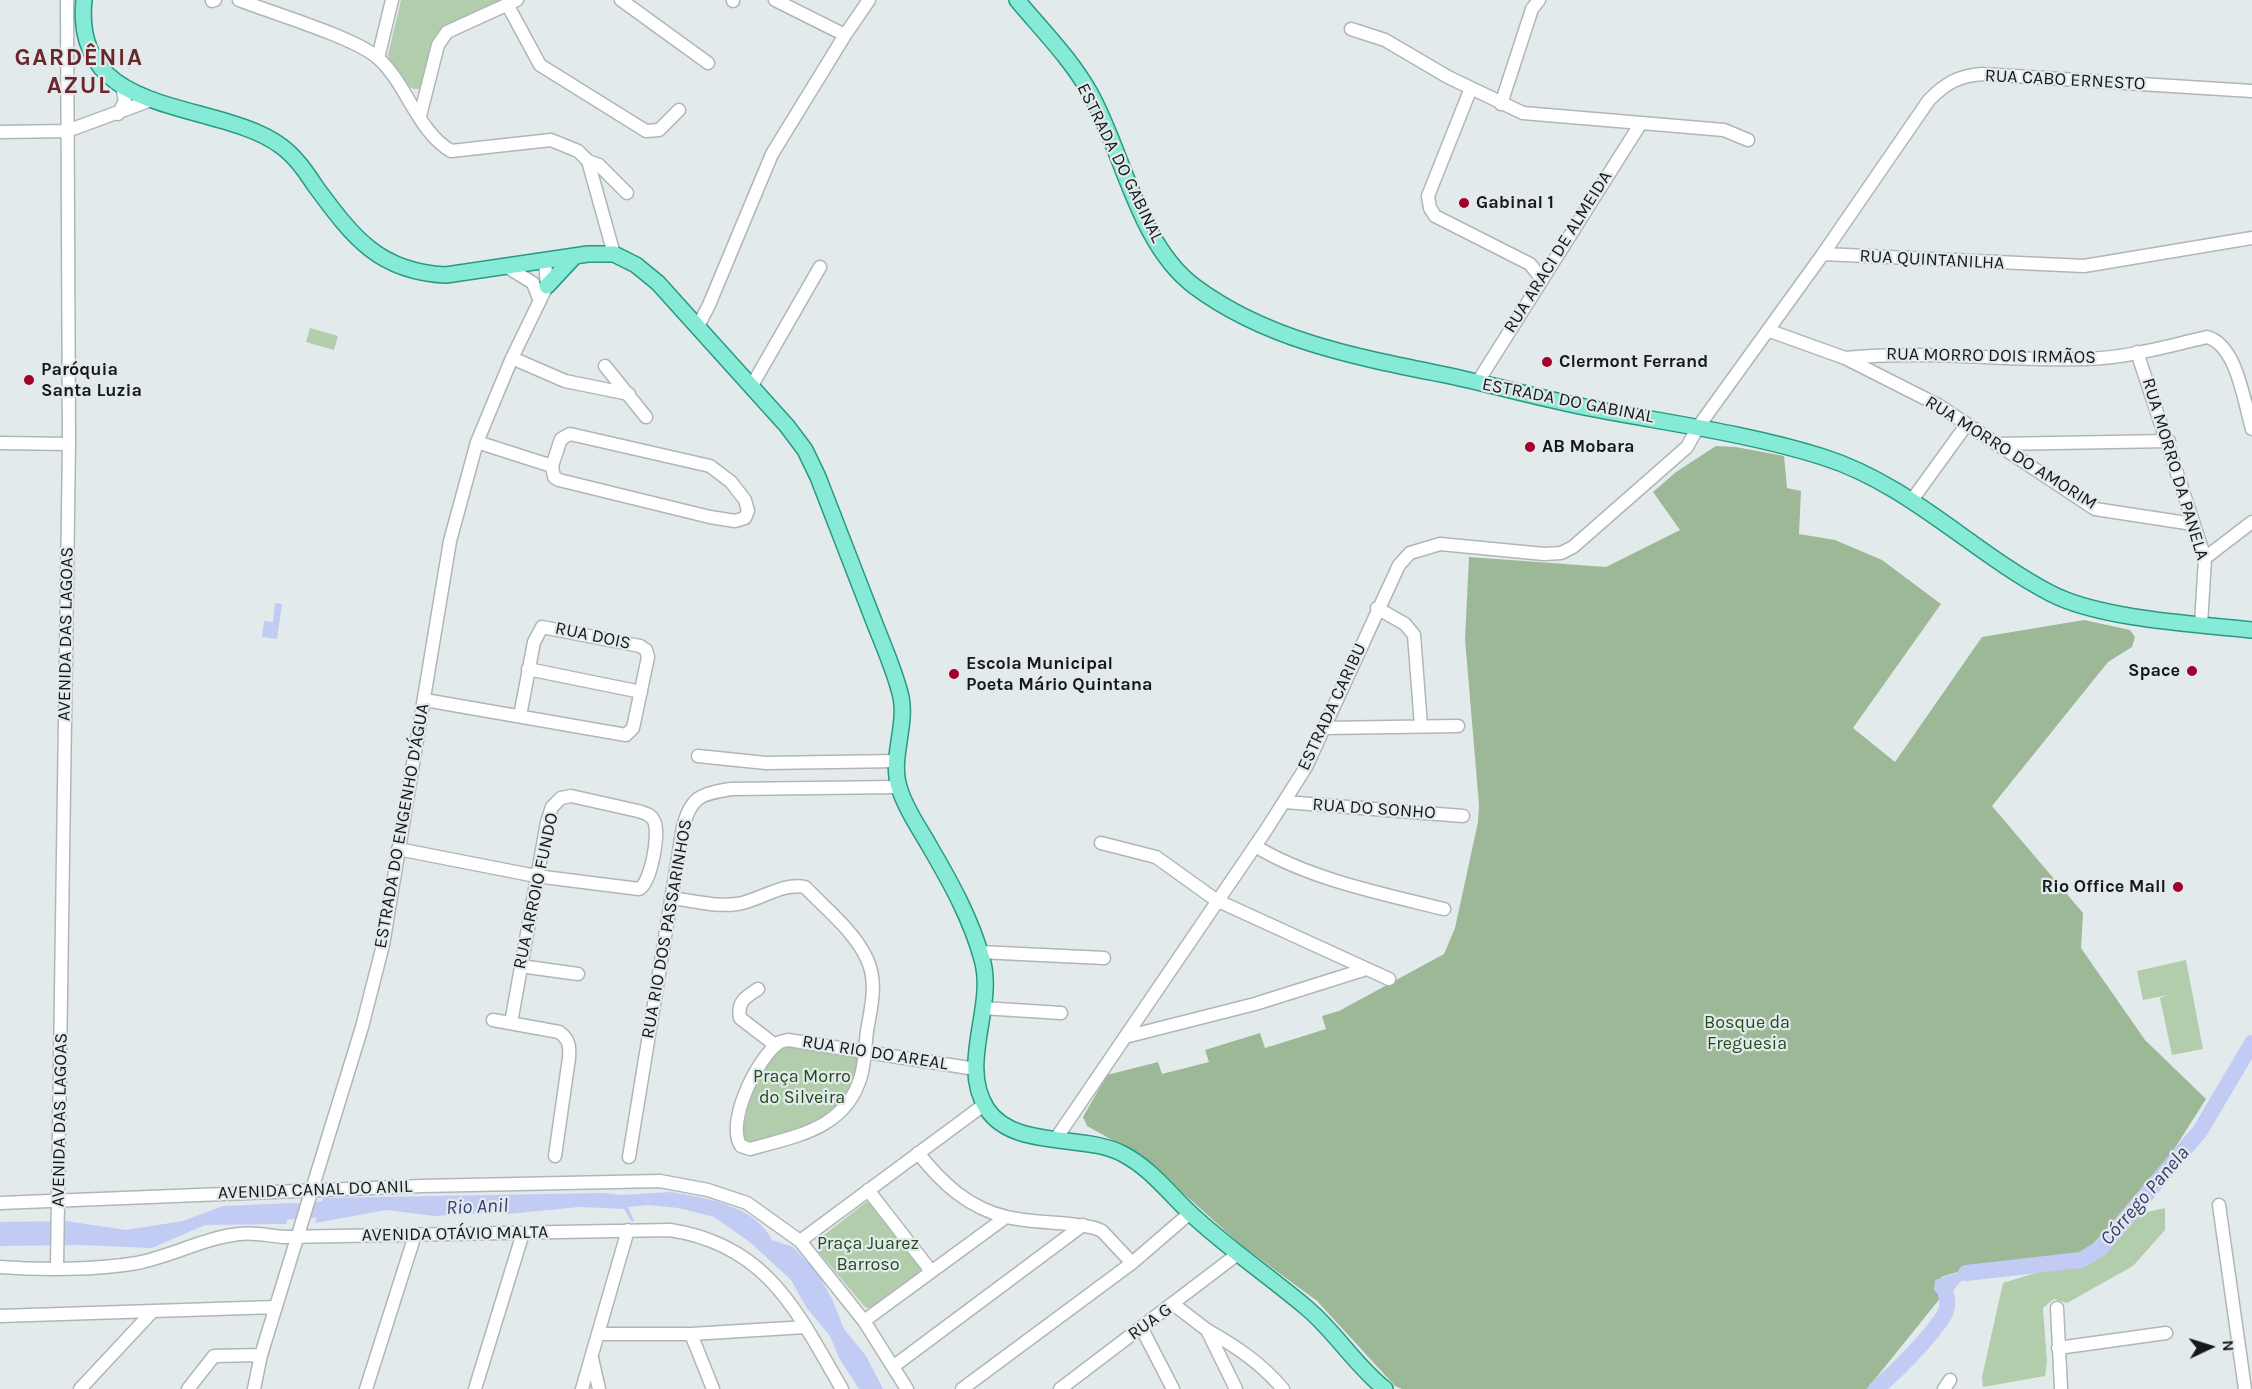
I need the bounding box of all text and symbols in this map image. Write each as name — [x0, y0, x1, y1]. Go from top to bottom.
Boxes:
district label: GARDÊNIA AZUL — [15, 44, 143, 100]
street label: RUA CABO ERNESTO — [1984, 65, 2146, 95]
street label: ESTRADA DO GABINAL — [1072, 80, 1168, 246]
street label: RUA ARACI DE ALMEIDA — [1499, 167, 1617, 337]
place label: Gabinal 1 — [1476, 192, 1554, 214]
marker: Gabinal 1 — [1457, 196, 1471, 210]
street label: RUA QUINTANILHA — [1859, 245, 2005, 275]
street label: RUA MORRO DOIS IRMÃOS — [1886, 343, 2096, 369]
place label: Clermont Ferrand — [1559, 351, 1708, 373]
marker: Clermont Ferrand — [1540, 355, 1554, 369]
place label: Paróquia Santa Luzia — [41, 359, 142, 401]
marker: Paróquia Santa Luzia — [22, 373, 36, 387]
street label: ESTRADA DO GABINAL — [1480, 374, 1656, 428]
street label: RUA MORRO DA PANELA — [2137, 375, 2213, 563]
street label: RUA MORRO DO AMORIM — [1921, 391, 2101, 515]
place label: AB Mobara — [1542, 436, 1635, 458]
marker: AB Mobara — [1523, 440, 1537, 454]
street label: AVENIDA DAS LAGOAS — [54, 547, 78, 721]
street label: RUA DOIS — [553, 617, 633, 655]
street label: ESTRADA CARIBU — [1293, 640, 1371, 774]
place label: Escola Municipal Poeta Mário Quintana — [966, 653, 1152, 696]
place label: Space — [2128, 660, 2180, 682]
marker: Space — [2185, 664, 2199, 678]
marker: Escola Municipal Poeta Mário Quintana — [947, 667, 961, 681]
street label: ESTRADA DO ENGENHO D'ÁGUA — [370, 702, 434, 950]
street label: RUA DO SONHO — [1312, 794, 1436, 824]
street label: RUA ARROIO FUNDO — [509, 811, 563, 971]
street label: RUA RIO DOS PASSARINHOS — [637, 818, 697, 1040]
place label: Rio Office Mall — [2041, 876, 2166, 898]
marker: Rio Office Mall — [2171, 880, 2185, 894]
park label: Bosque da Freguesia — [1704, 1012, 1790, 1054]
street label: RUA RIO DO AREAL — [801, 1031, 949, 1075]
street label: AVENIDA DAS LAGOAS — [48, 1033, 72, 1207]
park label: Praça Morro do Silveira — [753, 1066, 851, 1108]
water label: Córrego Panela — [2095, 1142, 2195, 1250]
street label: AVENIDA CANAL DO ANIL — [217, 1176, 413, 1204]
water label: Rio Anil — [446, 1194, 508, 1220]
street label: AVENIDA OTÁVIO MALTA — [362, 1222, 548, 1246]
park label: Praça Juarez Barroso — [817, 1233, 919, 1276]
street label: RUA G — [1124, 1299, 1176, 1345]
north arrow — [2180, 1317, 2240, 1377]
text: N — [2219, 1339, 2238, 1352]

